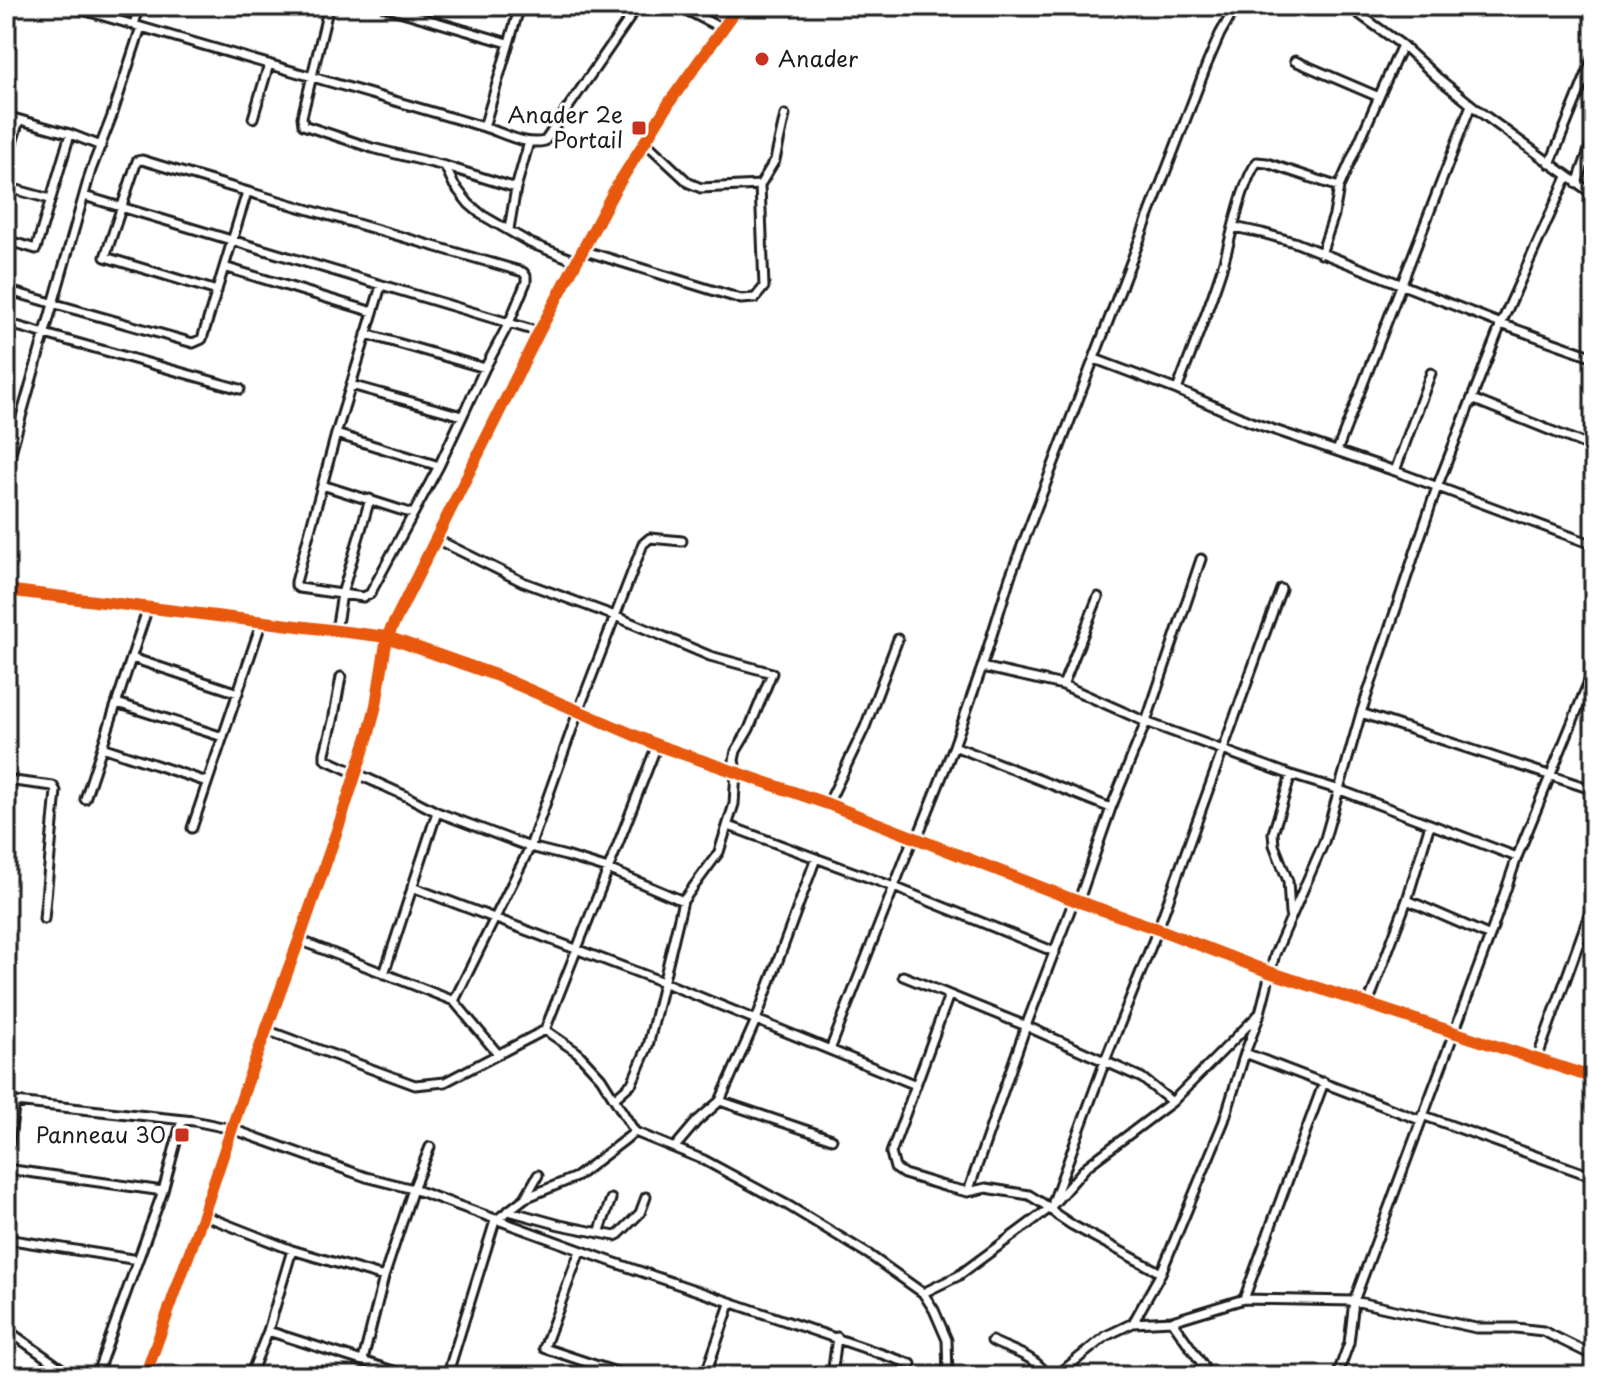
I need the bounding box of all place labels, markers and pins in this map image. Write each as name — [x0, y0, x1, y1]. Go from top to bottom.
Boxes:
place label: Anader — [778, 41, 858, 74]
marker: Anader — [753, 50, 771, 68]
place label: Anader 2e Portail — [507, 97, 623, 155]
marker: Anader 2e Portail — [630, 119, 648, 137]
place label: Panneau 30 — [36, 1117, 166, 1150]
marker: Panneau 30 — [173, 1126, 191, 1144]

